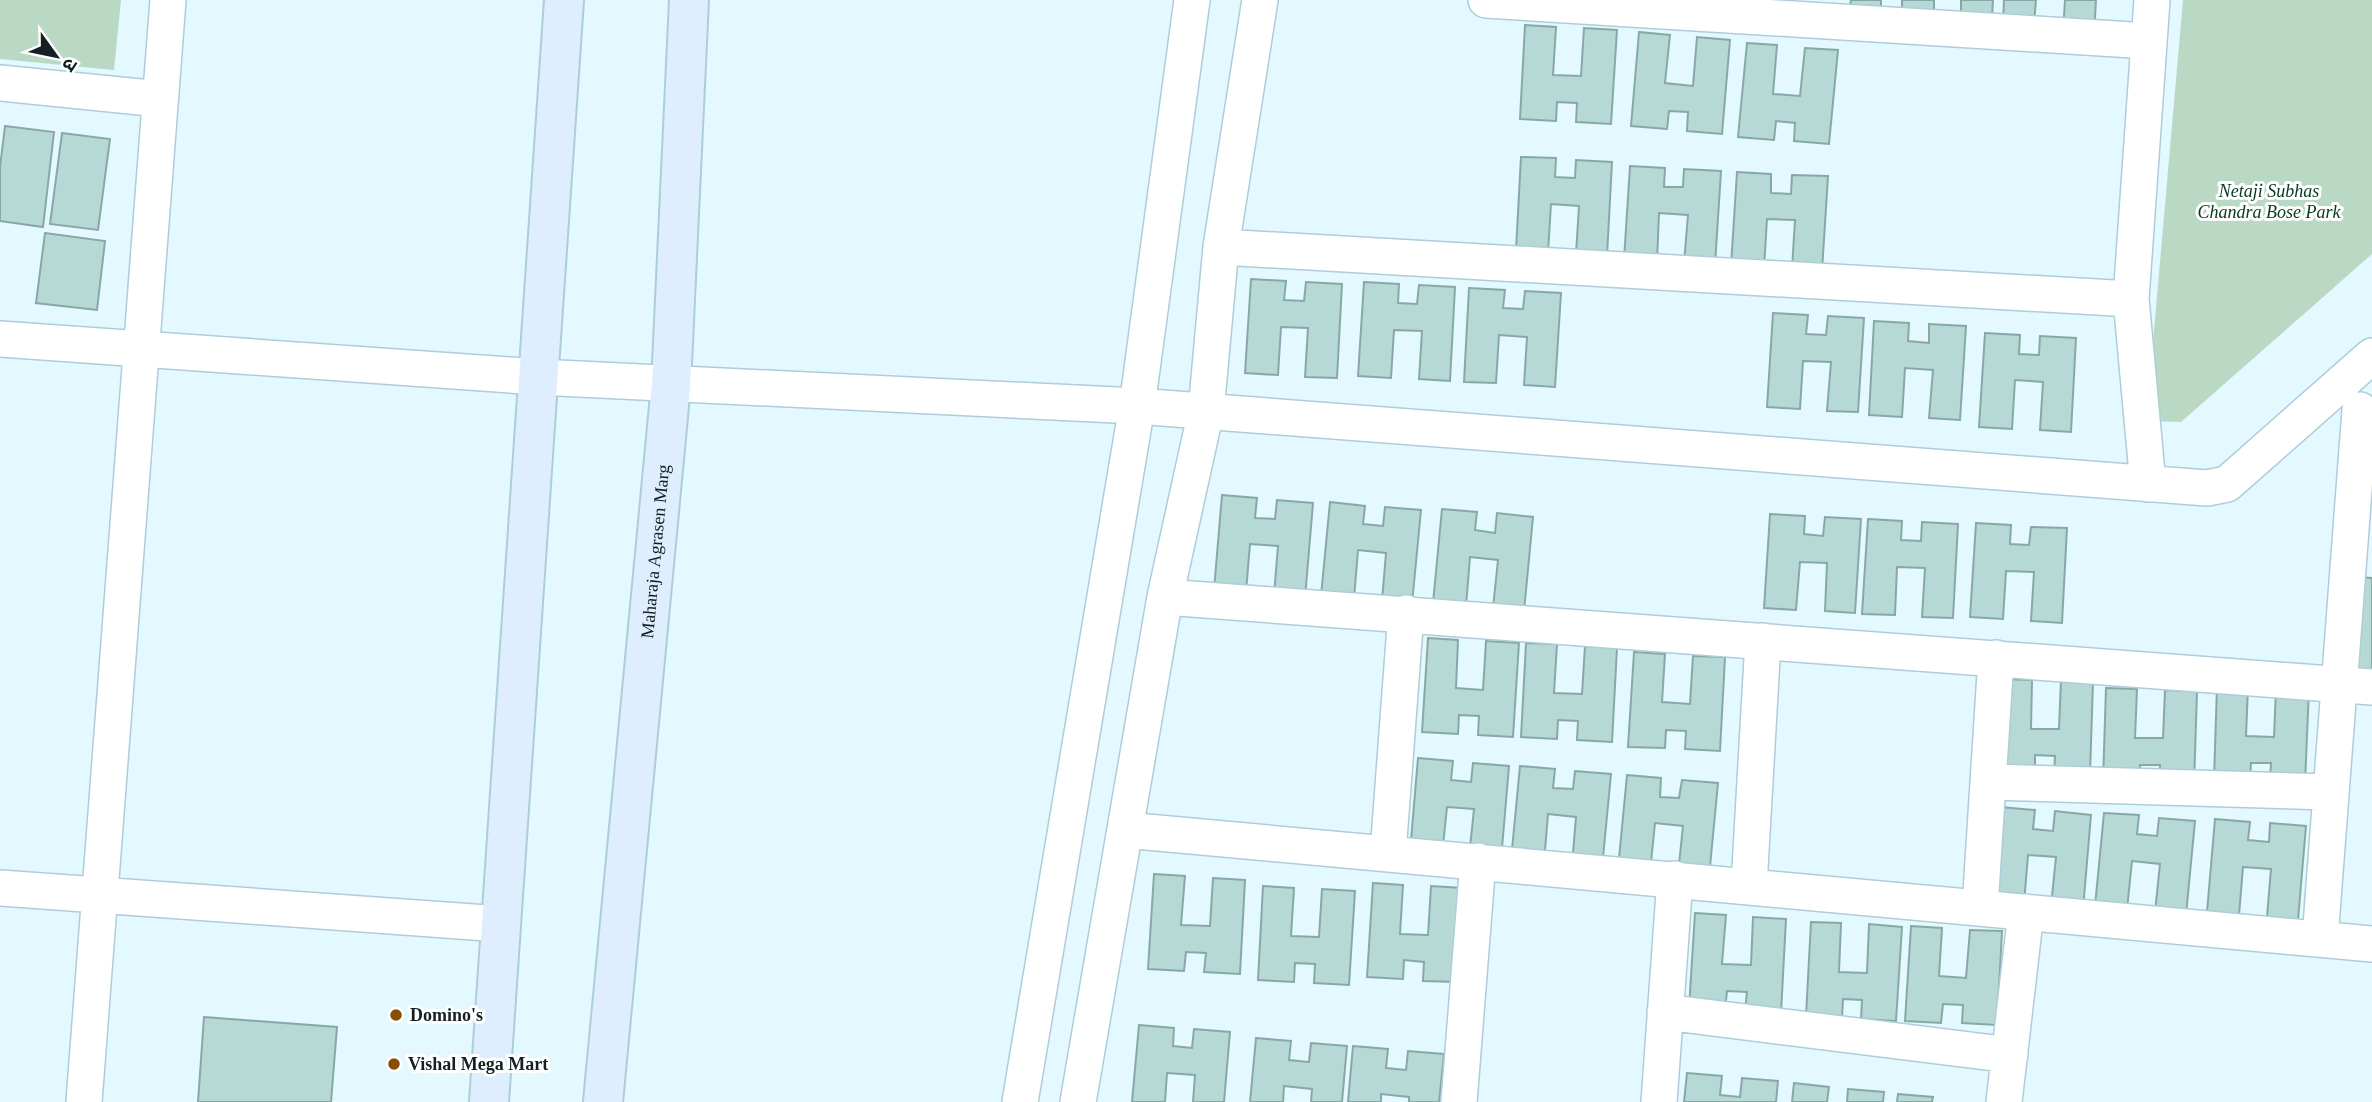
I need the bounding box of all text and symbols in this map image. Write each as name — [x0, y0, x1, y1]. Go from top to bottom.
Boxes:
north arrow — [21, 21, 91, 91]
text: उ — [58, 55, 82, 76]
park label: Netaji Subhas Chandra Bose Park — [2198, 181, 2342, 222]
street label: Maharaja Agrasen Marg — [637, 464, 673, 639]
place label: Domino's — [410, 1005, 483, 1025]
marker: Domino's — [388, 1007, 404, 1023]
place label: Vishal Mega Mart — [408, 1054, 548, 1074]
marker: Vishal Mega Mart — [386, 1056, 402, 1072]

